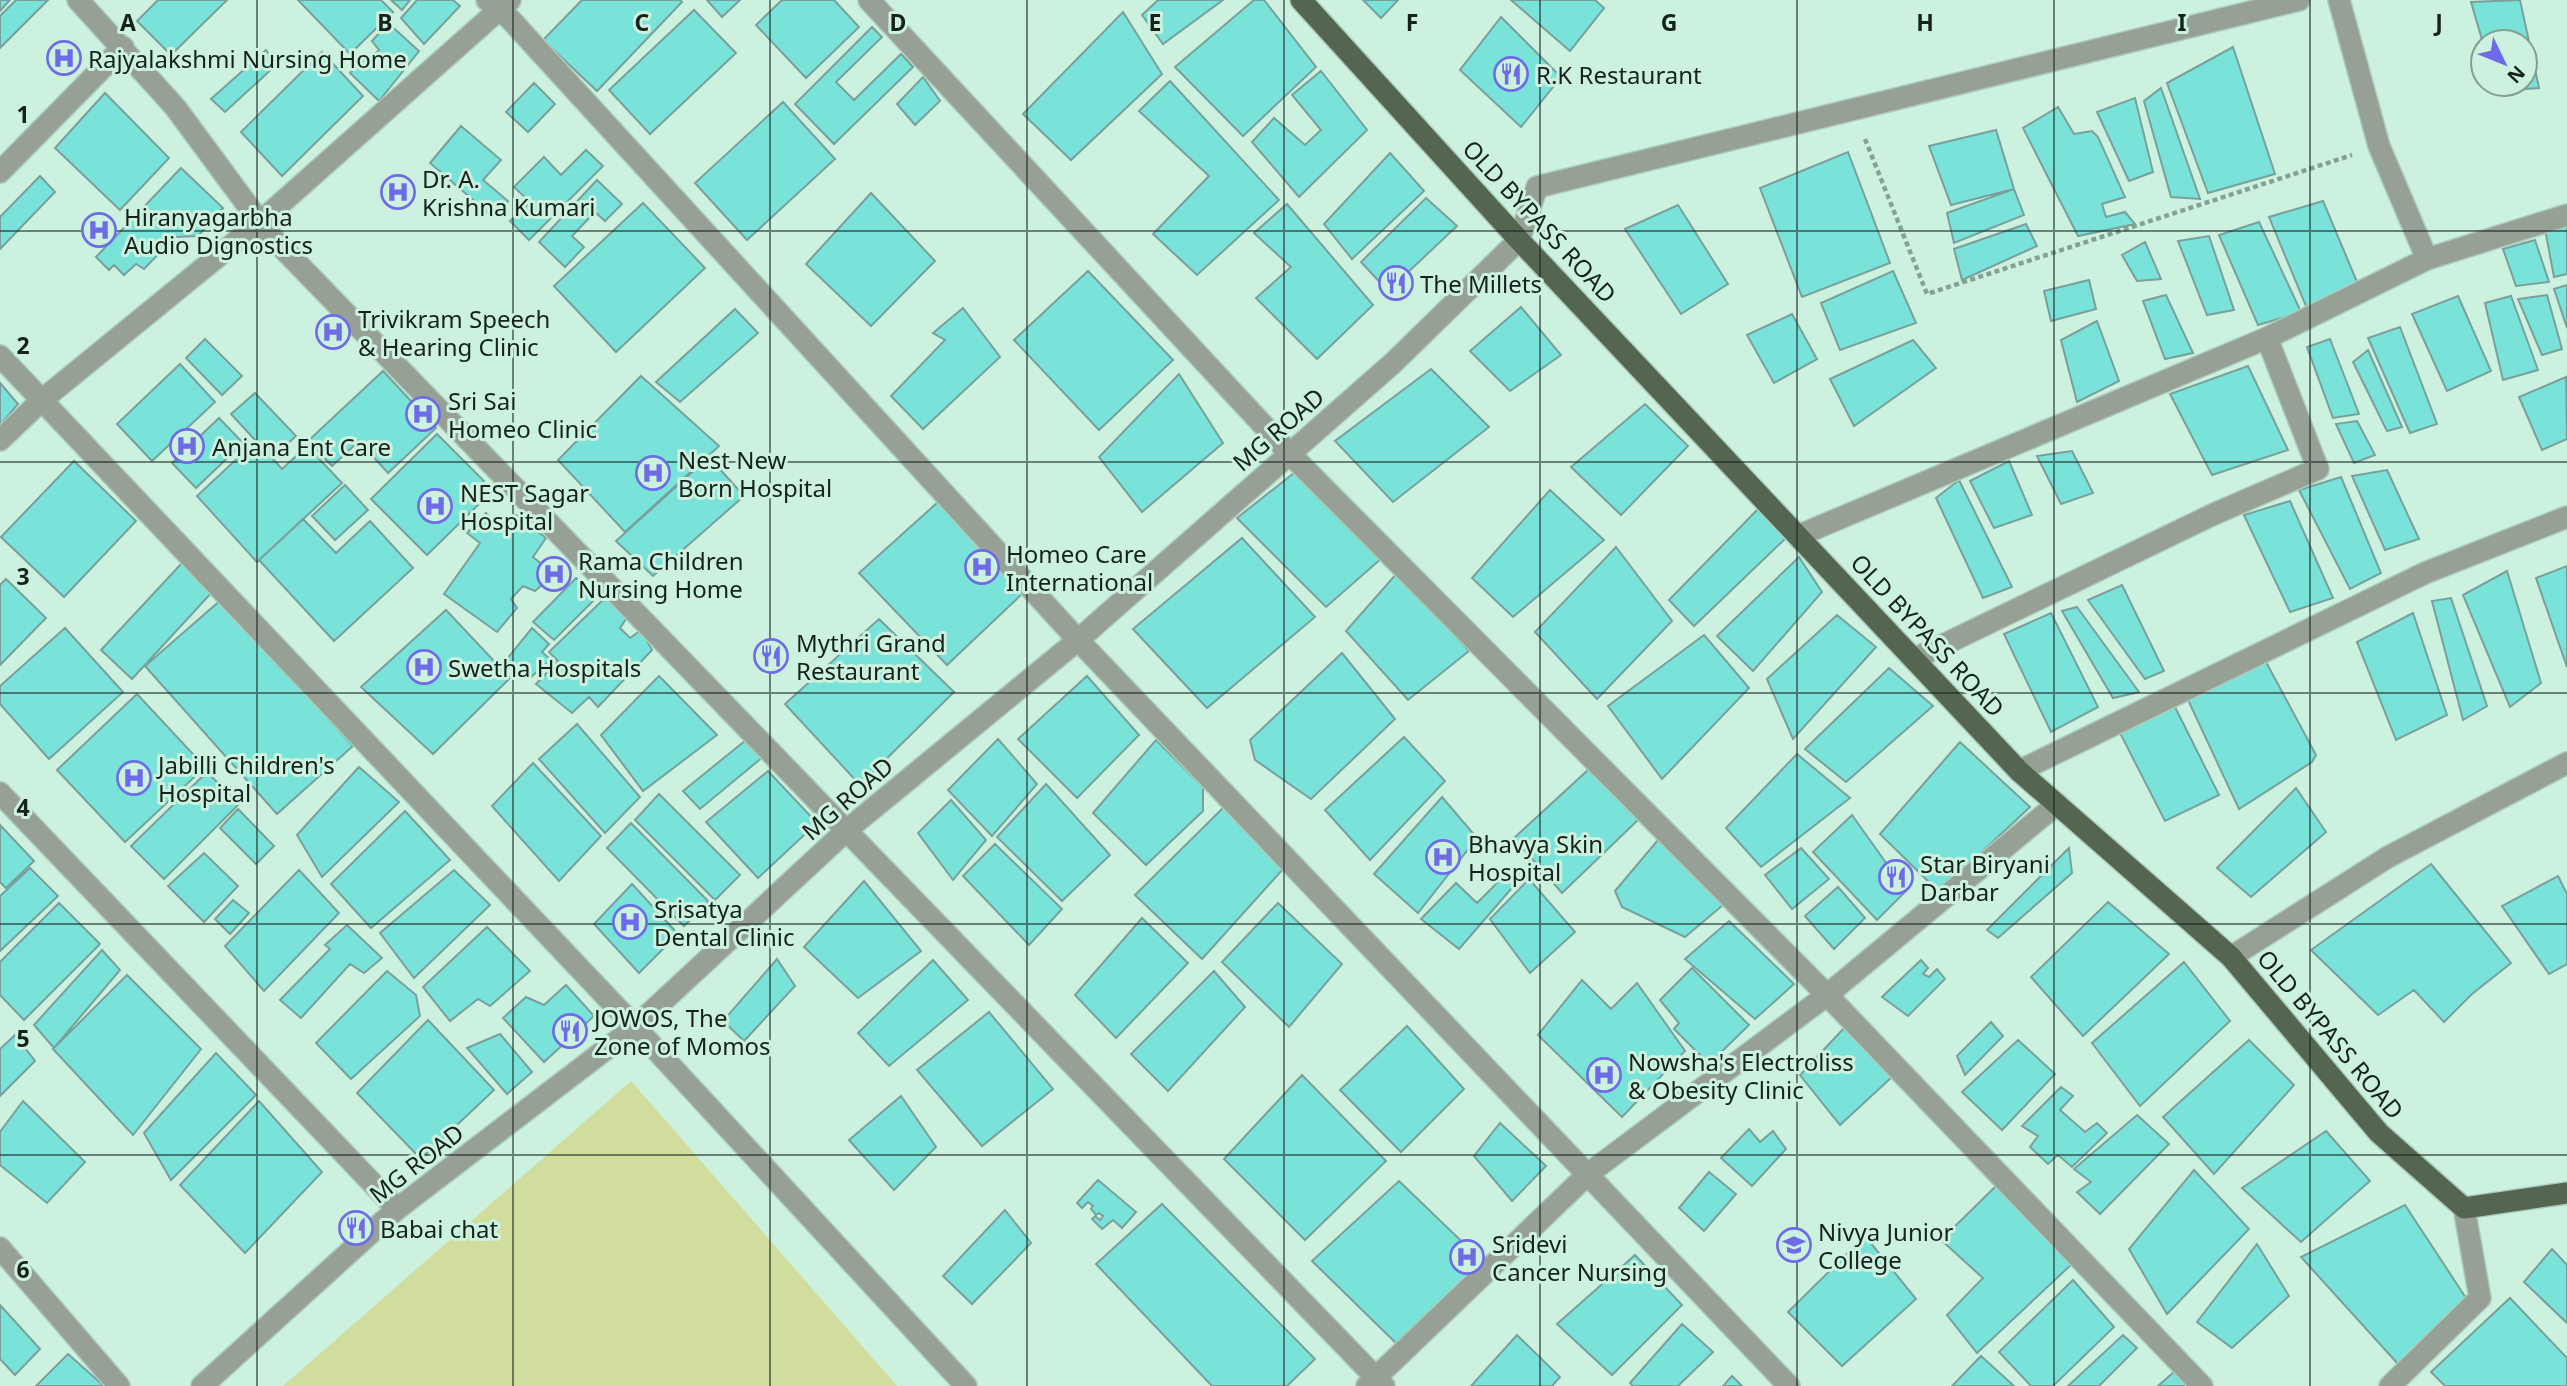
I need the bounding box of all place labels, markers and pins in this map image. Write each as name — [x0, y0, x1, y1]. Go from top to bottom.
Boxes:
hospital icon: Rajyalakshmi Nursing Home — [45, 39, 83, 77]
place label: Rajyalakshmi Nursing Home — [88, 42, 407, 75]
restaurant icon: R.K Restaurant — [1492, 55, 1530, 93]
place label: R.K Restaurant — [1536, 58, 1702, 91]
place label: Dr. A. Krishna Kumari — [422, 162, 596, 223]
hospital icon: Dr. A. Krishna Kumari — [379, 173, 417, 211]
place label: Hiranyagarbha Audio Dignostics — [124, 200, 313, 261]
hospital icon: Hiranyagarbha Audio Dignostics — [80, 211, 118, 249]
restaurant icon: The Millets — [1377, 264, 1415, 302]
place label: The Millets — [1420, 267, 1542, 300]
place label: Trivikram Speech & Hearing Clinic — [358, 302, 550, 363]
hospital icon: Trivikram Speech & Hearing Clinic — [314, 313, 352, 351]
place label: Sri Sai Homeo Clinic — [448, 384, 597, 445]
hospital icon: Sri Sai Homeo Clinic — [404, 395, 442, 433]
hospital icon: Anjana Ent Care — [168, 427, 206, 465]
place label: Anjana Ent Care — [212, 430, 391, 463]
place label: Nest New Born Hospital — [678, 443, 832, 504]
hospital icon: Nest New Born Hospital — [634, 454, 672, 492]
place label: NEST Sagar Hospital — [460, 476, 589, 537]
hospital icon: NEST Sagar Hospital — [416, 487, 454, 525]
place label: Homeo Care International — [1006, 537, 1153, 598]
place label: Rama Children Nursing Home — [578, 544, 743, 605]
hospital icon: Homeo Care International — [963, 548, 1001, 586]
hospital icon: Rama Children Nursing Home — [535, 555, 573, 593]
place label: Mythri Grand Restaurant — [796, 626, 946, 687]
restaurant icon: Mythri Grand Restaurant — [752, 637, 790, 675]
hospital icon: Swetha Hospitals — [405, 648, 443, 686]
place label: Swetha Hospitals — [448, 651, 641, 684]
place label: Jabilli Children's Hospital — [156, 748, 335, 809]
hospital icon: Jabilli Children's Hospital — [115, 759, 153, 797]
place label: Bhavya Skin Hospital — [1468, 827, 1603, 888]
hospital icon: Bhavya Skin Hospital — [1424, 838, 1462, 876]
place label: Star Biryani Darbar — [1920, 847, 2050, 908]
restaurant icon: Star Biryani Darbar — [1877, 858, 1915, 896]
place label: Srisatya Dental Clinic — [654, 892, 795, 953]
hospital icon: Srisatya Dental Clinic — [611, 903, 649, 941]
place label: JOWOS, The Zone of Momos — [592, 1001, 771, 1062]
restaurant icon: JOWOS, The Zone of Momos — [551, 1012, 589, 1050]
place label: Nowsha's Electroliss & Obesity Clinic — [1628, 1045, 1854, 1106]
hospital icon: Nowsha's Electroliss & Obesity Clinic — [1585, 1056, 1623, 1094]
restaurant icon: Babai chat — [337, 1209, 375, 1247]
place label: Babai chat — [380, 1212, 499, 1245]
place label: Nivya Junior College — [1818, 1215, 1953, 1276]
school or university icon: Nivya Junior College — [1775, 1226, 1813, 1264]
place label: Sridevi Cancer Nursing — [1492, 1227, 1667, 1288]
hospital icon: Sridevi Cancer Nursing — [1448, 1238, 1486, 1276]

